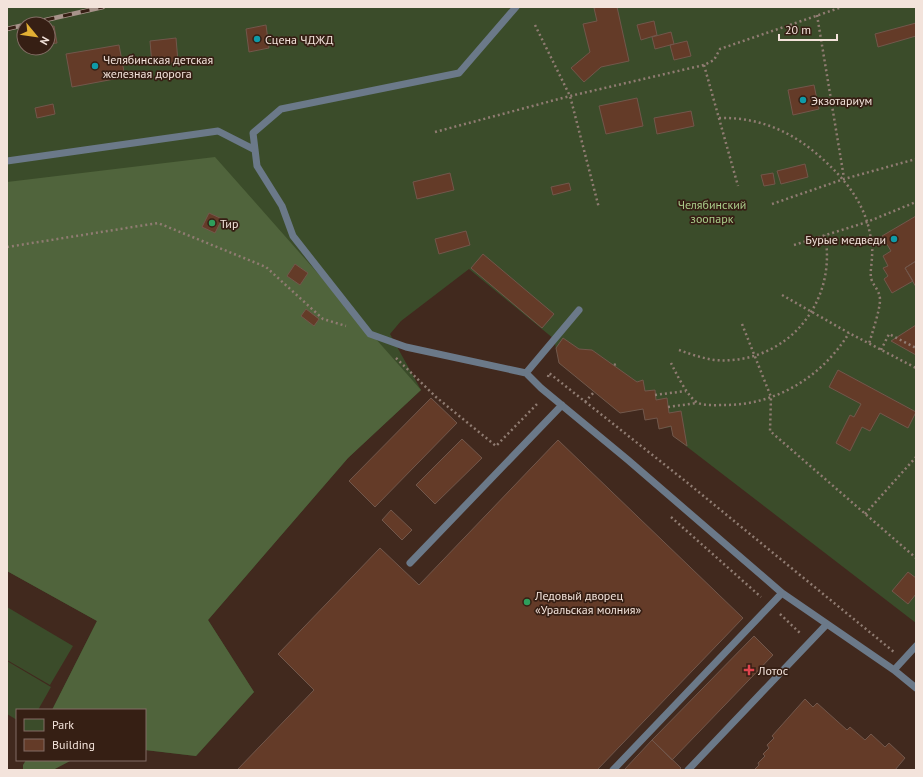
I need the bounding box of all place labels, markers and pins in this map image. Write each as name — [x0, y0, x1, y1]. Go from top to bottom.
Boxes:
place label: Сцена ЧДЖД — [265, 32, 334, 47]
marker: Сцена ЧДЖД — [252, 34, 262, 44]
place label: Челябинская детская железная дорога — [103, 52, 213, 81]
marker: Челябинская детская железная дорога — [90, 61, 100, 71]
place label: Экзотариум — [811, 93, 872, 108]
marker: Экзотариум — [798, 95, 808, 105]
place label: Тир — [220, 216, 238, 231]
marker: Тир — [207, 218, 217, 228]
place label: Бурые медведи — [805, 232, 886, 247]
marker: Бурые медведи — [889, 234, 899, 244]
place label: Ледовый дворец «Уральская молния» — [534, 588, 642, 617]
marker: Ледовый дворец «Уральская молния» — [522, 597, 532, 607]
place label: Лотос — [757, 663, 789, 678]
marker: Лотос — [743, 664, 755, 676]

